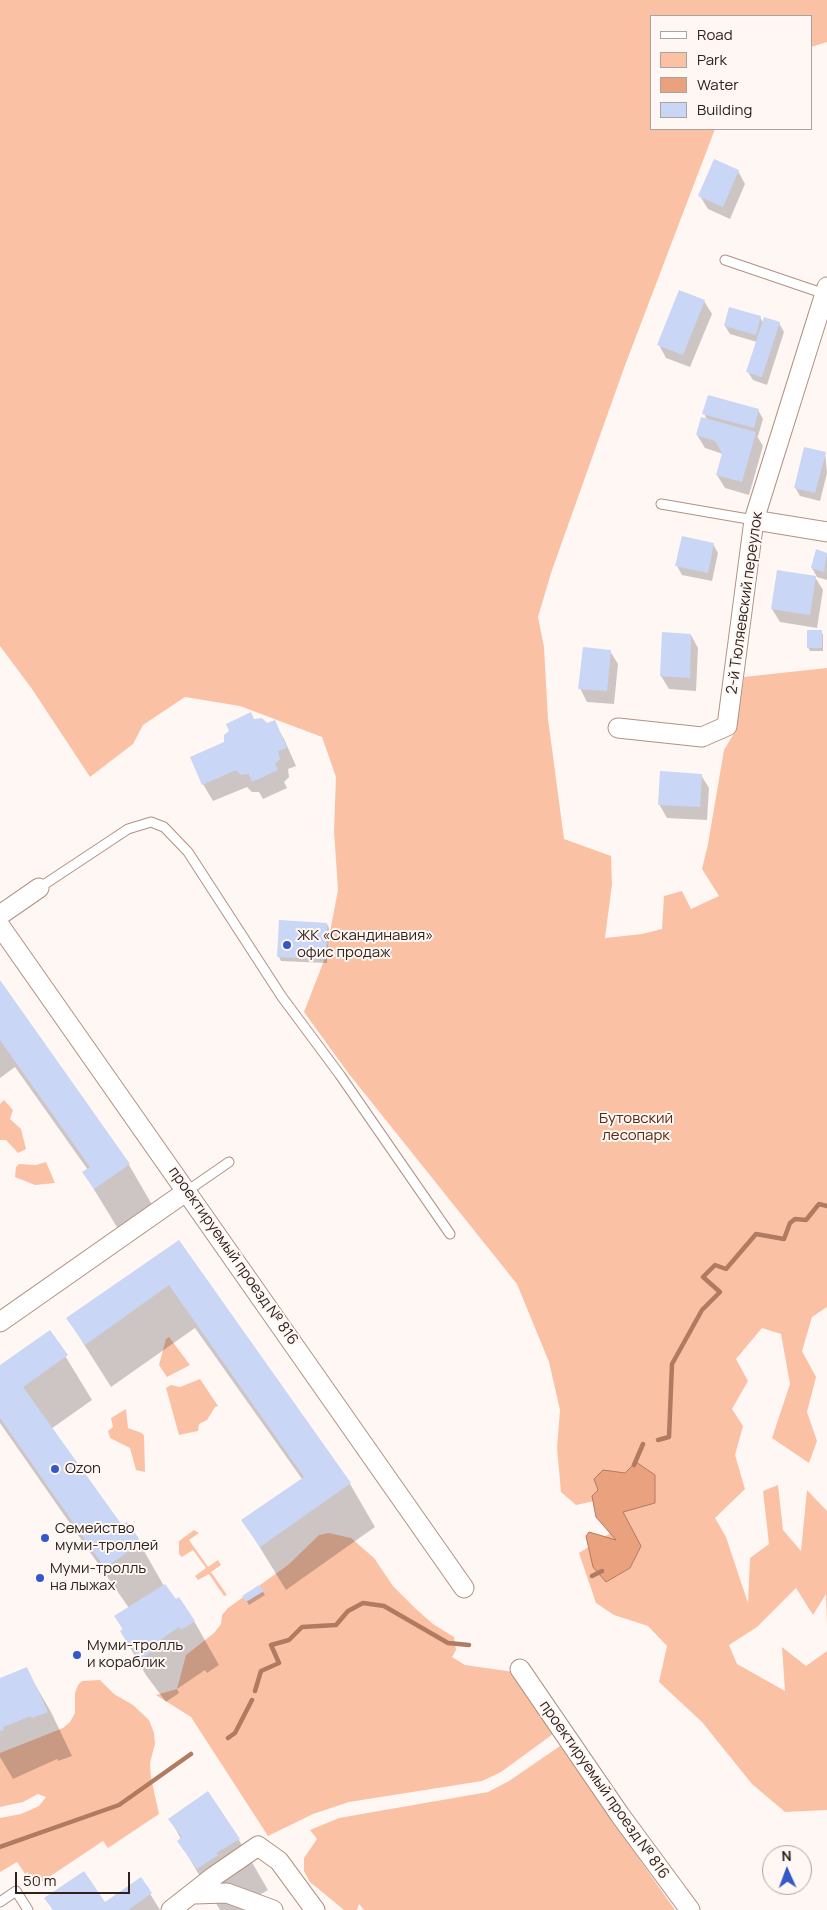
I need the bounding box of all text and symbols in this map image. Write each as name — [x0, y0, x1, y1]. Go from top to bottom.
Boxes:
legend — [650, 15, 812, 130]
text: Road — [697, 24, 733, 45]
text: Park — [697, 49, 727, 70]
text: Water — [697, 74, 739, 95]
text: Building — [697, 99, 752, 120]
street label: 2-й Тюляевский переулок — [723, 511, 767, 695]
place label: ЖК «Скандинавия» офис продаж — [297, 927, 433, 962]
marker: ЖК «Скандинавия» офис продаж — [281, 939, 293, 951]
park label: Бутовский лесопарк — [599, 1110, 673, 1145]
street label: проектируемый проезд № 816 — [164, 1163, 302, 1349]
place label: Ozon — [65, 1460, 101, 1478]
marker: Ozon — [49, 1463, 61, 1475]
place label: Семейство муми-троллей — [55, 1520, 158, 1555]
marker: Семейство муми-троллей — [39, 1532, 51, 1544]
place label: Муми-тролль на лыжах — [50, 1560, 146, 1595]
marker: Муми-тролль на лыжах — [34, 1572, 46, 1584]
place label: Муми-тролль и кораблик — [87, 1637, 183, 1672]
marker: Муми-тролль и кораблик — [71, 1649, 83, 1661]
street label: проектируемый проезд № 816 — [535, 1697, 673, 1883]
north arrow — [762, 1845, 812, 1895]
text: N — [781, 1846, 792, 1865]
scale bar — [18, 1862, 132, 1894]
text: 50 m — [23, 1870, 57, 1891]

